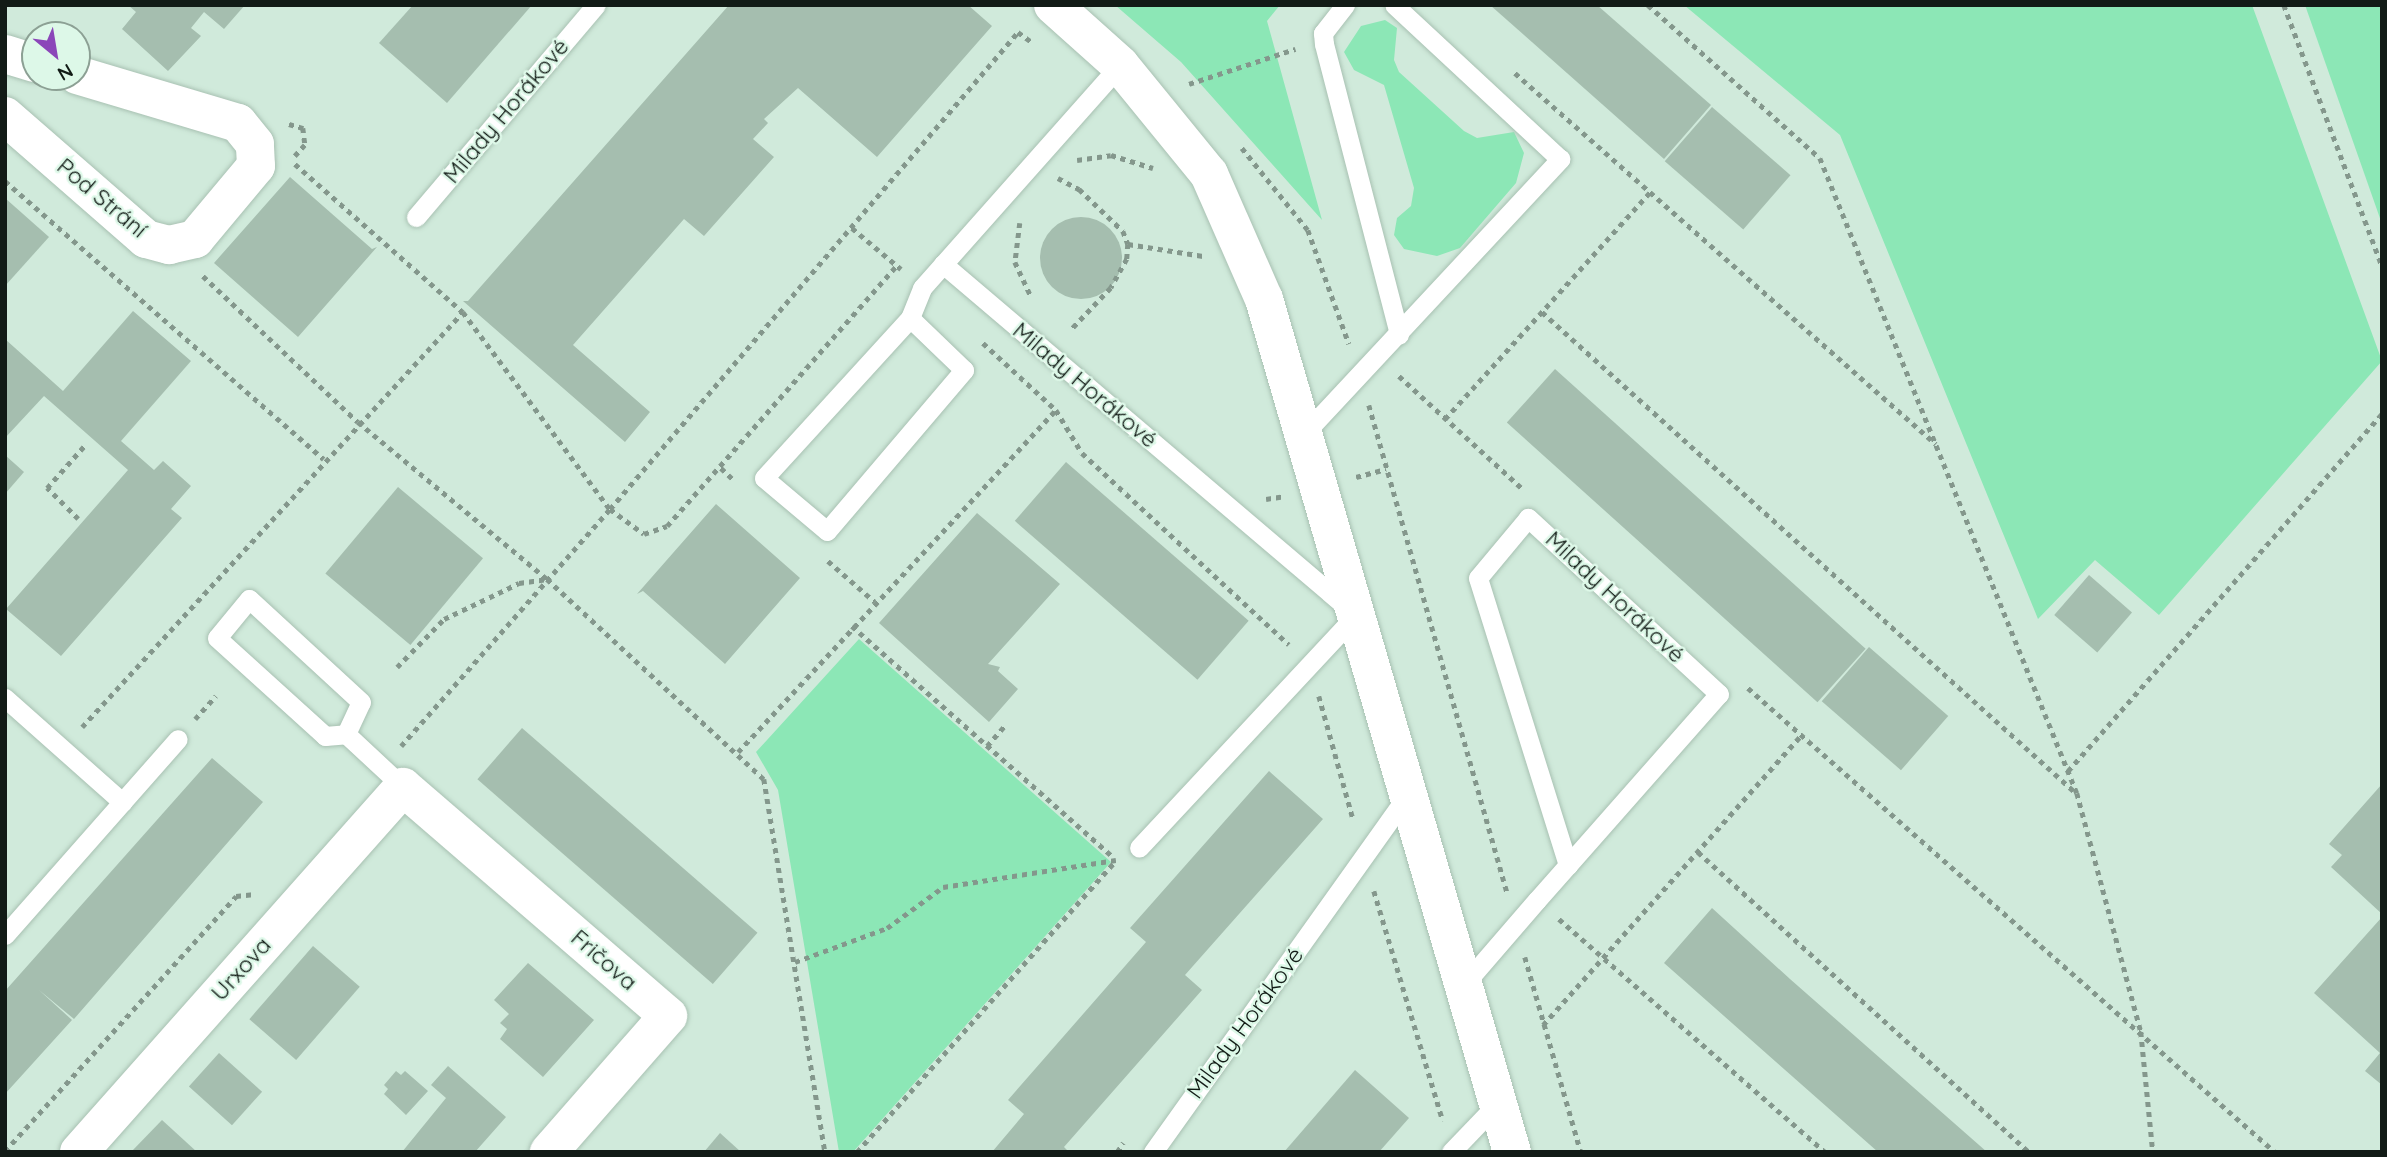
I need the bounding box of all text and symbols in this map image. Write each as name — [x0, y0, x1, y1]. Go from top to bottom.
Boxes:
north arrow — [21, 21, 91, 91]
street label: Milady Horákové — [438, 33, 574, 189]
text: N — [53, 59, 78, 86]
street label: Pod Strání — [51, 152, 153, 244]
street label: Milady Horákové — [1007, 317, 1163, 453]
street label: Milady Horákové — [1540, 526, 1690, 668]
street label: Fričova — [565, 924, 643, 996]
street label: Urxova — [205, 932, 277, 1006]
street label: Milady Horákové — [1181, 942, 1309, 1104]

